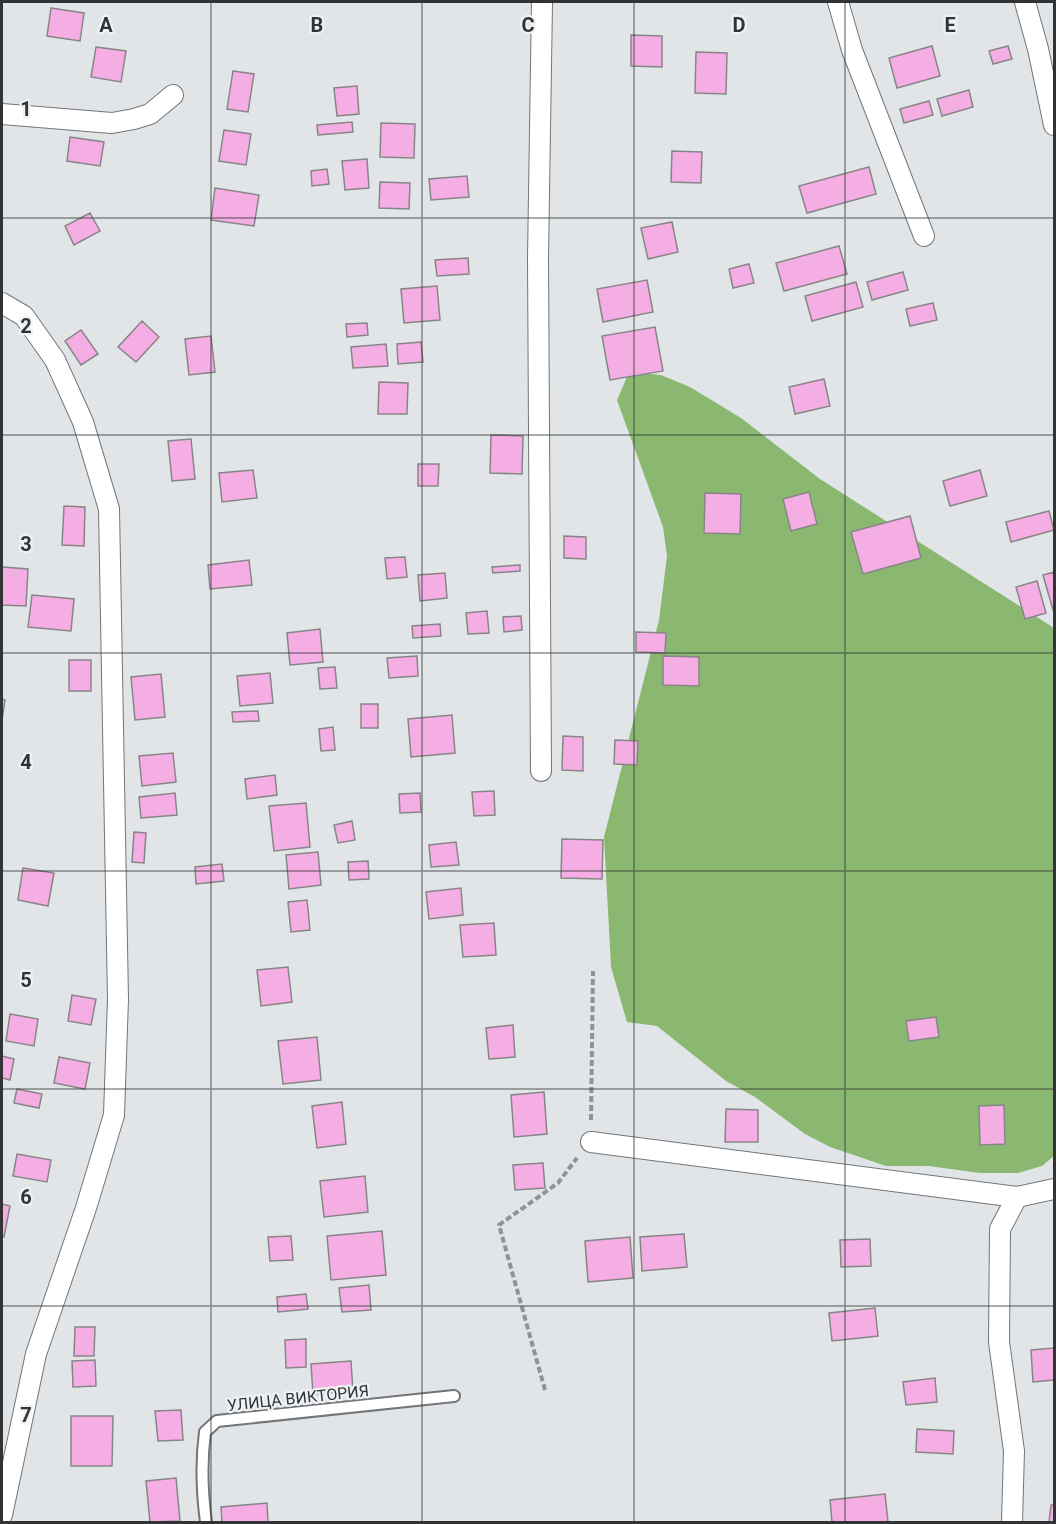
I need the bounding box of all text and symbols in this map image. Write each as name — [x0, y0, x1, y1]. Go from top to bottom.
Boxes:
text: A — [99, 13, 113, 37]
text: B — [311, 13, 323, 37]
text: C — [521, 13, 535, 37]
text: D — [733, 13, 746, 37]
text: E — [944, 13, 956, 37]
text: 1 — [20, 97, 32, 121]
text: 2 — [20, 314, 32, 338]
text: 3 — [20, 532, 32, 556]
text: 4 — [20, 750, 32, 774]
text: 5 — [20, 968, 32, 992]
text: 6 — [20, 1185, 32, 1209]
street label: УЛИЦА ВИКТОРИЯ — [226, 1381, 370, 1415]
text: 7 — [20, 1403, 32, 1427]

